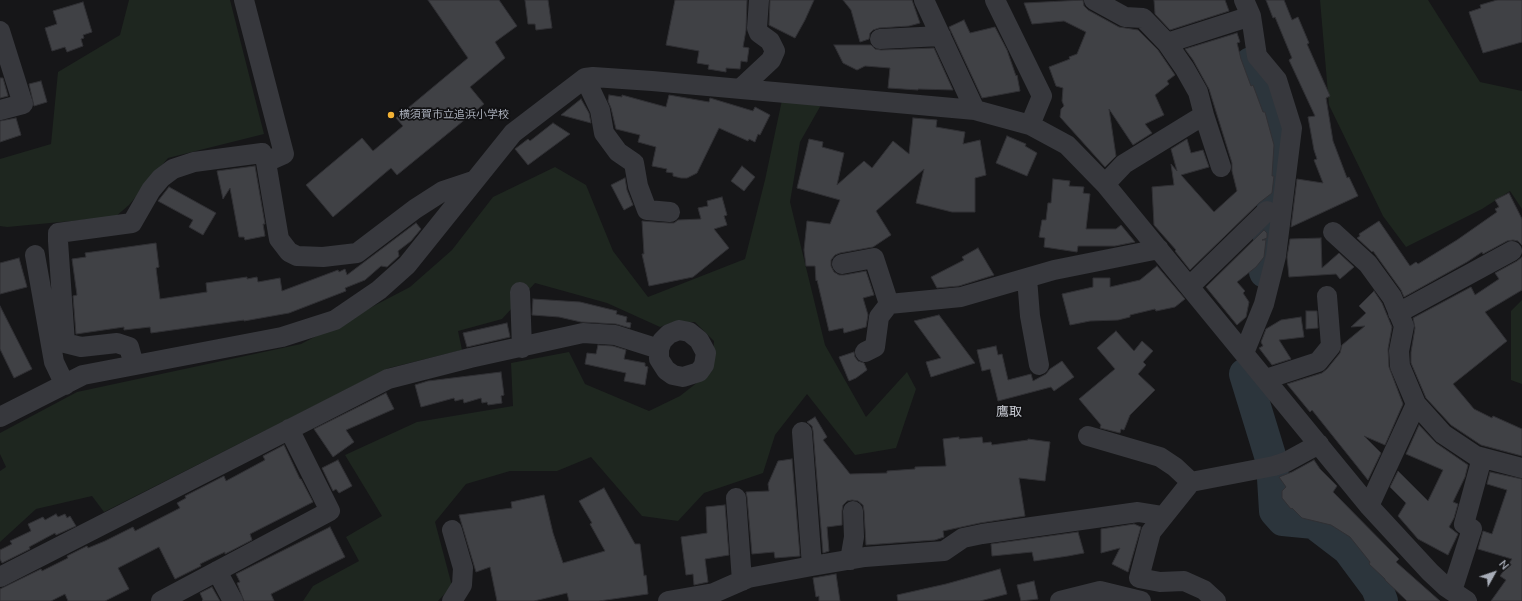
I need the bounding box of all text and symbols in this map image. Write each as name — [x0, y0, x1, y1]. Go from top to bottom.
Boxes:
place label: 横須賀市立追浜小学校 — [399, 108, 509, 122]
marker: 横須賀市立追浜小学校 — [386, 110, 396, 120]
district label: 鷹取 — [996, 405, 1022, 421]
north arrow — [1474, 553, 1514, 593]
text: N — [1495, 557, 1512, 573]

